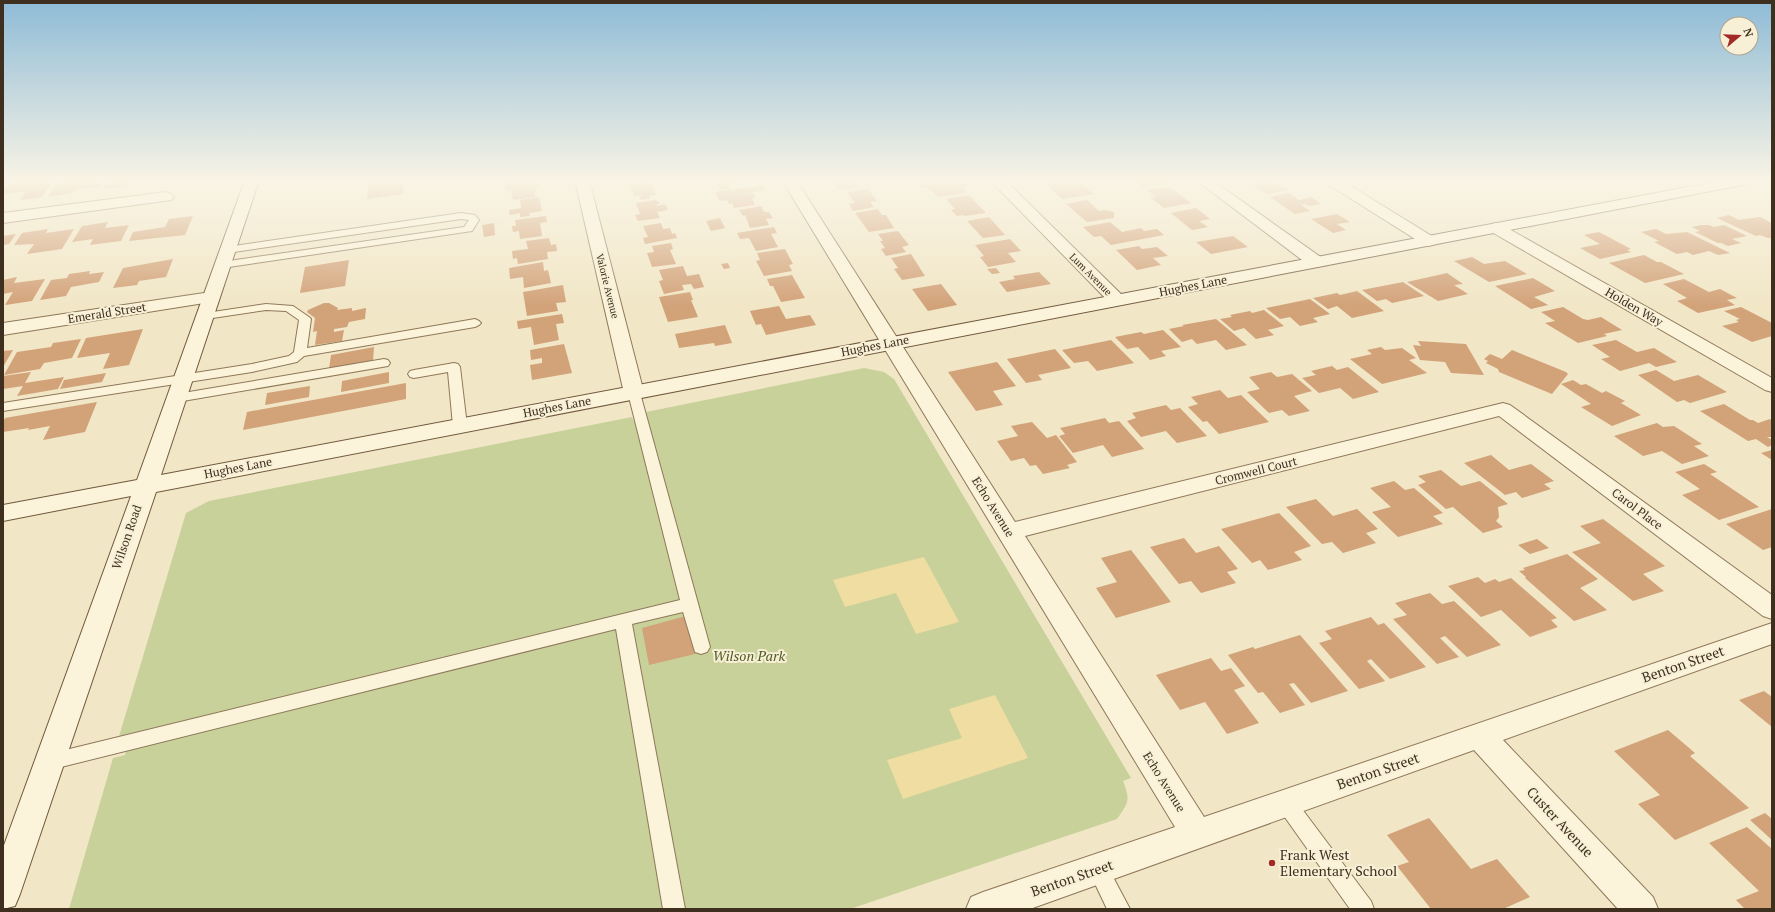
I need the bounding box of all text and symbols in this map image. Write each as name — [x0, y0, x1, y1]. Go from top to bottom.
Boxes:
north arrow — [1719, 16, 1759, 56]
text: N — [1740, 27, 1757, 40]
street label: Lum Avenue — [1067, 250, 1115, 298]
street label: Valorie Avenue — [593, 252, 622, 320]
street label: Hughes Lane — [1158, 272, 1228, 299]
street label: Holden Way — [1603, 284, 1667, 330]
street label: Emerald Street — [67, 299, 148, 326]
street label: Hughes Lane — [840, 332, 910, 359]
street label: Hughes Lane — [522, 393, 592, 420]
street label: Cromwell Court — [1213, 453, 1299, 488]
street label: Hughes Lane — [203, 454, 273, 481]
street label: Echo Avenue — [969, 474, 1018, 540]
street label: Carol Place — [1609, 485, 1666, 533]
street label: Wilson Road — [109, 502, 145, 571]
street label: Benton Street — [1639, 640, 1727, 687]
park label: Wilson Park — [713, 646, 785, 665]
street label: Benton Street — [1334, 747, 1422, 794]
street label: Echo Avenue — [1140, 749, 1189, 815]
street label: Custer Avenue — [1523, 782, 1598, 861]
place label: Frank West Elementary School — [1280, 845, 1397, 880]
street label: Benton Street — [1028, 854, 1116, 901]
marker: Frank West Elementary School — [1267, 858, 1277, 868]

